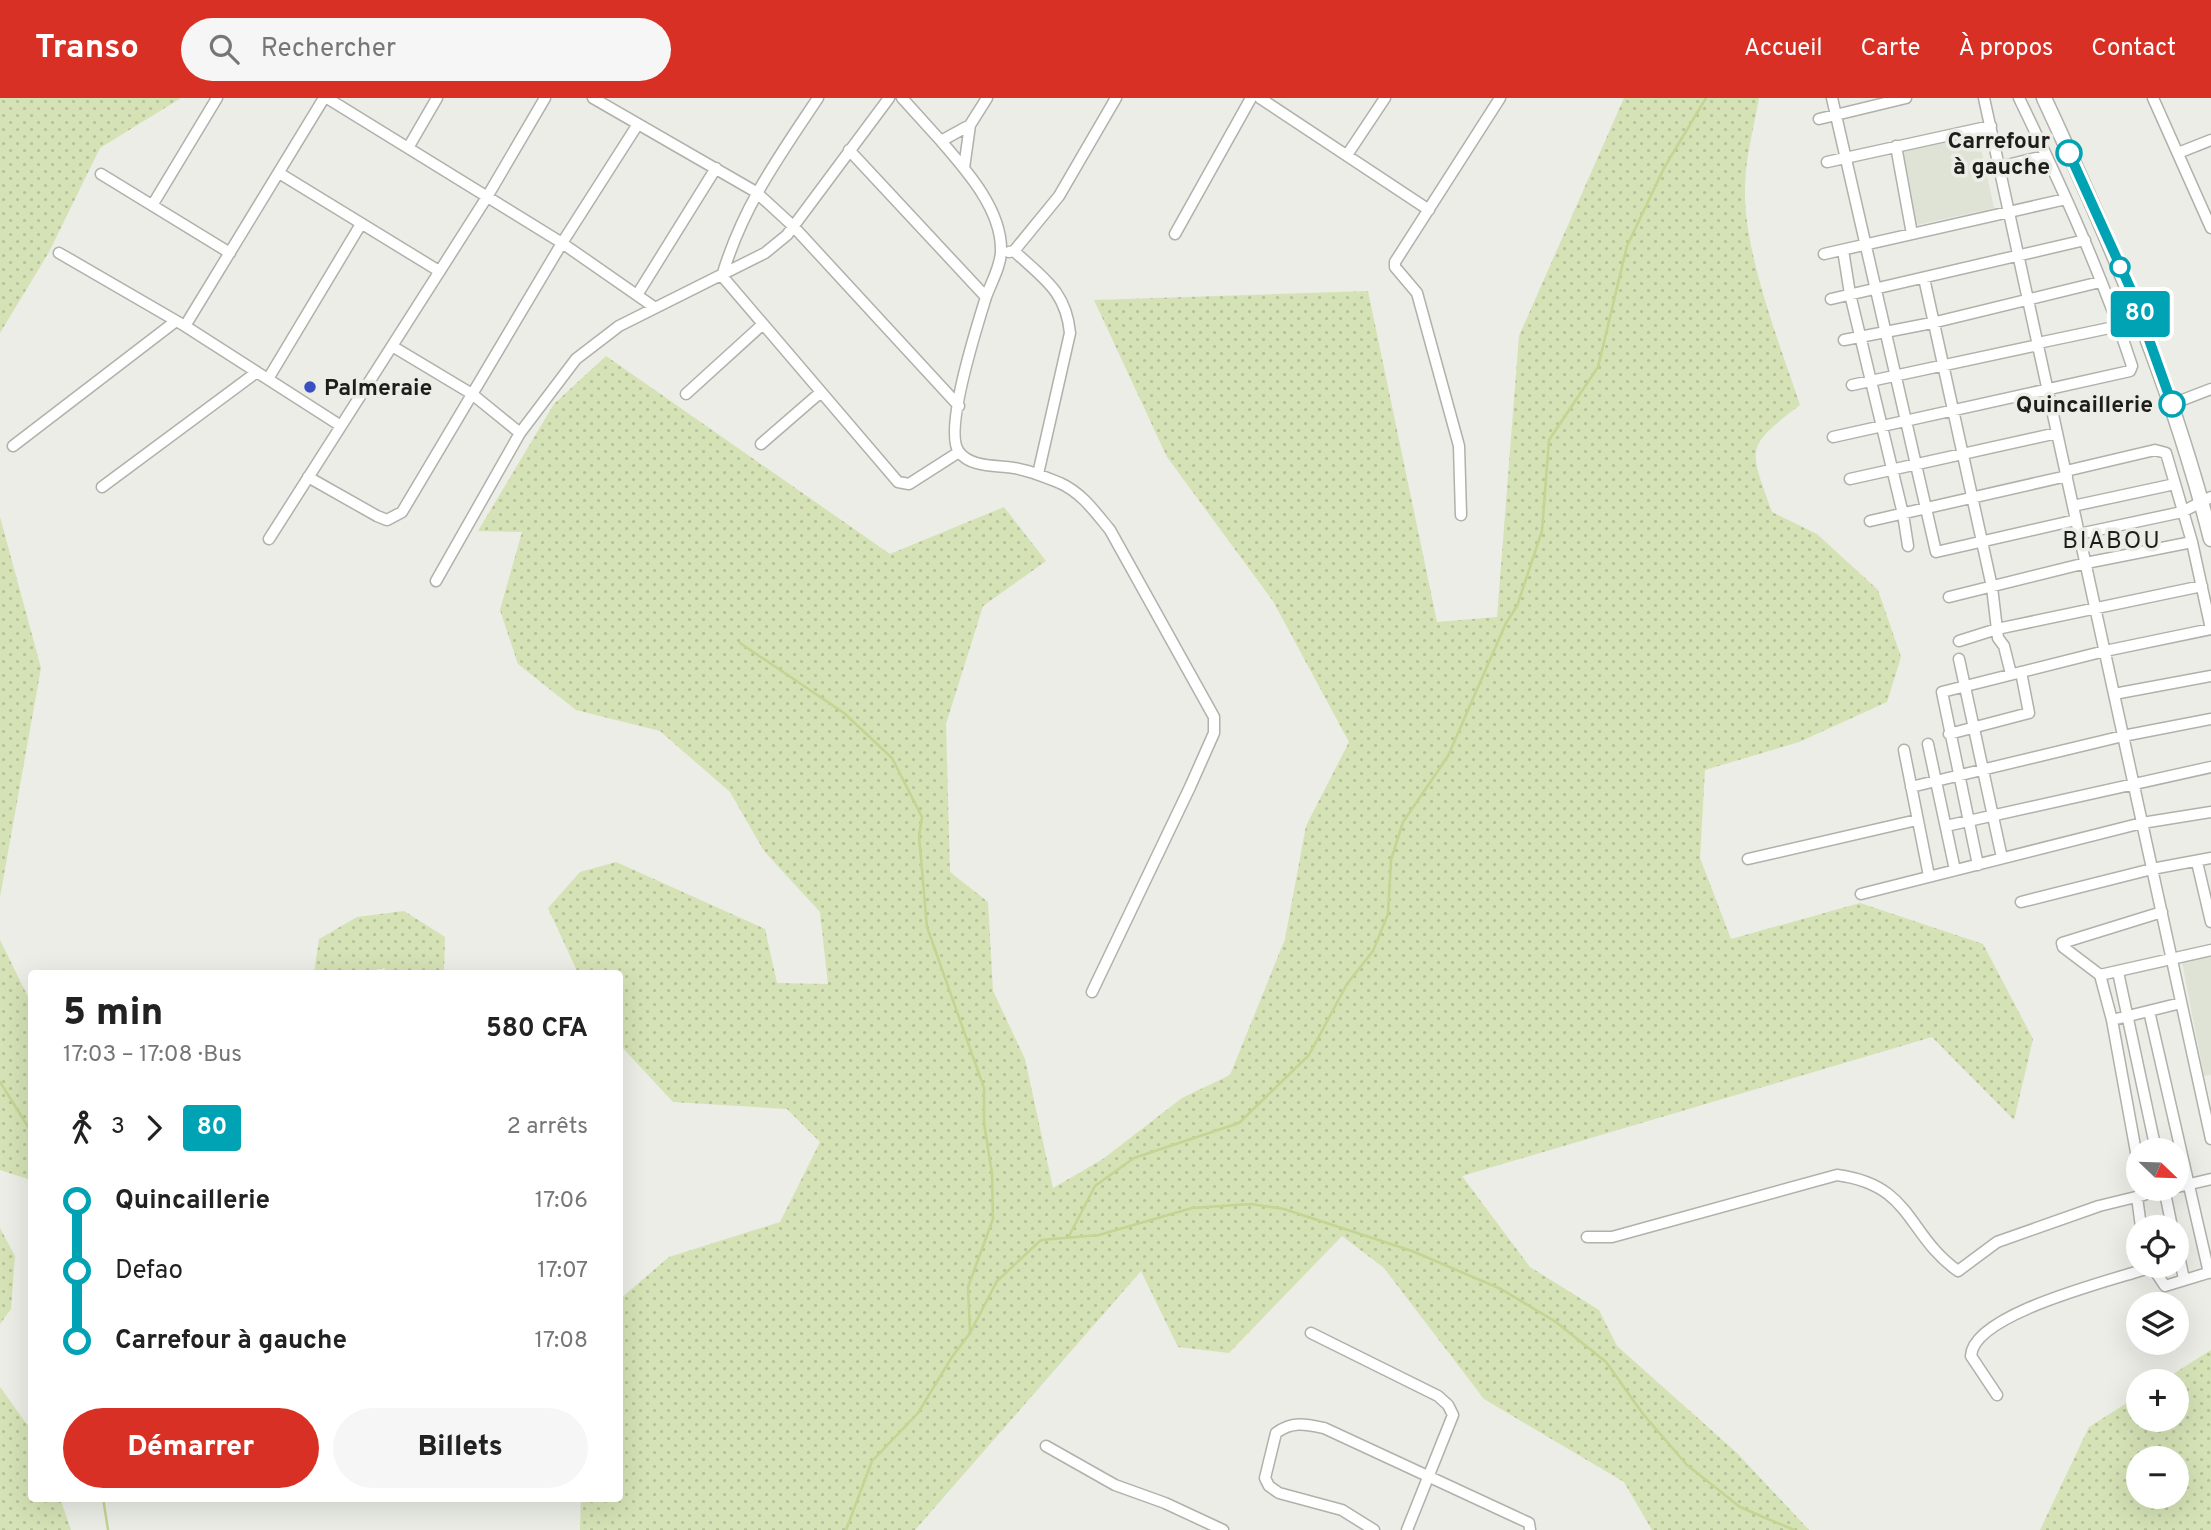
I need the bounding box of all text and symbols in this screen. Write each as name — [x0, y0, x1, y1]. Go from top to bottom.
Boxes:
search box — [181, 18, 671, 81]
text: Transo — [35, 28, 139, 70]
icon: search — [205, 30, 243, 68]
text: Rechercher — [261, 33, 396, 66]
text: Accueil — [1744, 34, 1823, 64]
text: Carte — [1861, 34, 1920, 64]
text: À propos — [1958, 34, 2053, 64]
text: Contact — [2091, 34, 2176, 64]
place label: Carrefour à gauche — [1947, 128, 2050, 183]
marker: Carrefour à gauche — [2056, 140, 2082, 166]
unlabelled marker — [2110, 257, 2130, 277]
line badge: 80 — [2108, 291, 2172, 337]
text: 80 — [2125, 299, 2155, 329]
place label: Palmeraie — [324, 375, 432, 404]
marker: Palmeraie — [302, 379, 318, 395]
marker: Quincaillerie — [2159, 391, 2185, 417]
place label: Quincaillerie — [2016, 392, 2153, 421]
district label: BIABOU — [2062, 527, 2162, 557]
text: 5 min — [63, 990, 163, 1039]
text: 580 CFA — [486, 1013, 588, 1046]
text: 17:03 – 17:08 · Bus — [63, 1041, 242, 1070]
icon: walk — [63, 1109, 101, 1147]
icon: forward — [135, 1109, 173, 1147]
text: 3 — [111, 1113, 125, 1142]
text: 80 — [197, 1113, 227, 1143]
text: 2 arrêts — [507, 1113, 588, 1142]
north arrow — [2126, 1138, 2189, 1200]
map controls — [2126, 1138, 2189, 1509]
text: Quincaillerie — [115, 1185, 270, 1218]
text: 17:06 — [535, 1187, 588, 1216]
button: locate — [2126, 1215, 2189, 1278]
text: Defao — [115, 1255, 183, 1288]
text: 17:07 — [537, 1257, 588, 1286]
button: layers — [2126, 1292, 2189, 1355]
text: Carrefour à gauche — [115, 1325, 347, 1358]
text: 17:08 — [534, 1327, 588, 1356]
button: + — [2126, 1369, 2189, 1432]
button: Démarrer — [63, 1408, 319, 1488]
button: Billets — [333, 1408, 588, 1488]
button: − — [2126, 1446, 2189, 1509]

